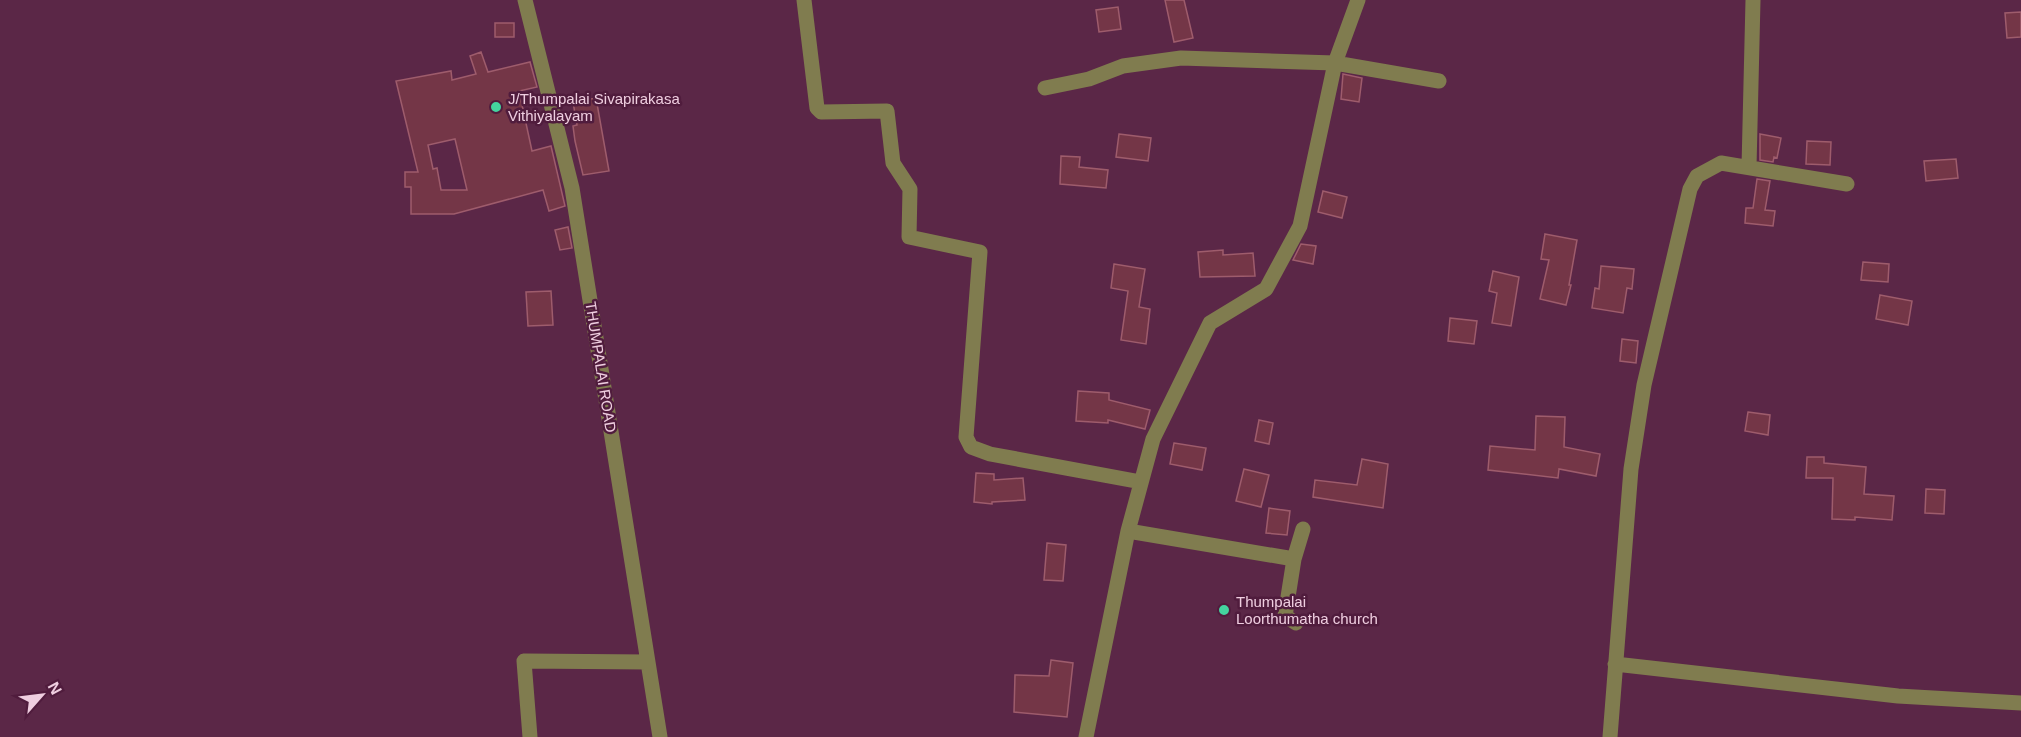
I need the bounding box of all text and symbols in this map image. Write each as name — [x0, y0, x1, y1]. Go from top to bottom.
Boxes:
place label: J/Thumpalai Sivapirakasa Vithiyalayam — [508, 90, 680, 124]
marker: J/Thumpalai Sivapirakasa Vithiyalayam — [489, 100, 503, 114]
street label: THUMPALAI ROAD — [582, 300, 620, 434]
place label: Thumpalai Loorthumatha church — [1236, 593, 1378, 627]
marker: Thumpalai Loorthumatha church — [1217, 603, 1231, 617]
north arrow — [12, 665, 72, 725]
text: N — [45, 679, 65, 697]

